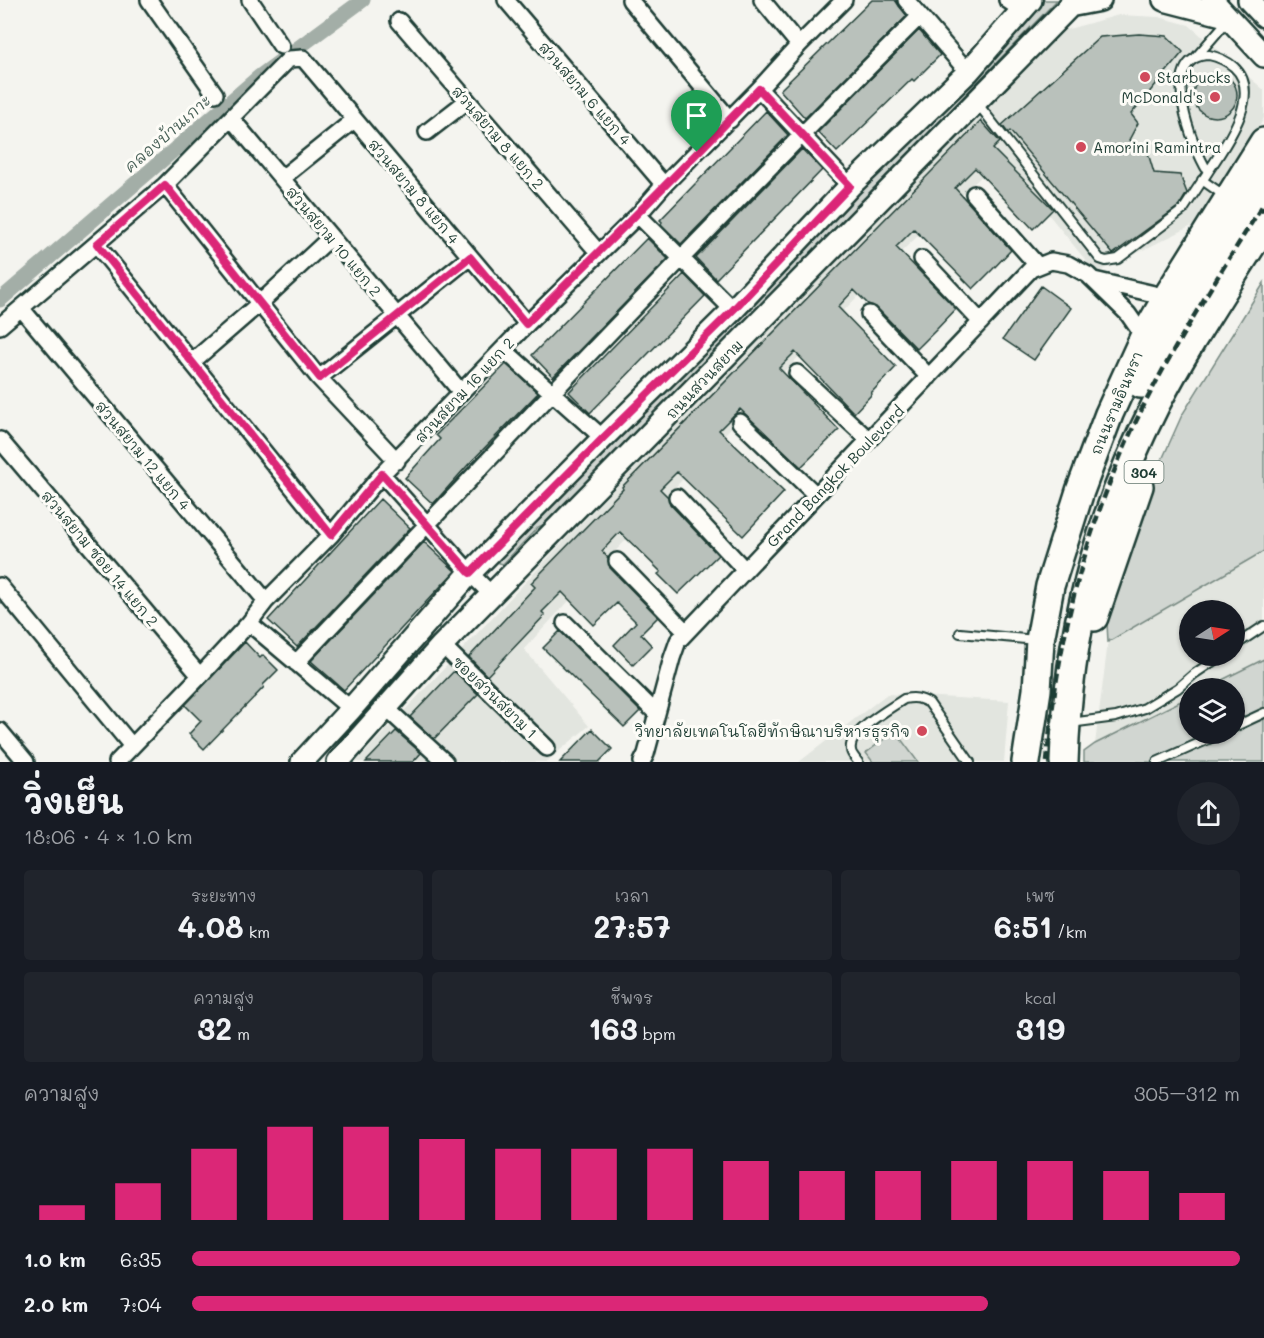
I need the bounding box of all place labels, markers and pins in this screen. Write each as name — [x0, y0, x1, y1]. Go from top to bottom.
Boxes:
place label: Starbucks — [1157, 67, 1231, 87]
marker: Starbucks — [1138, 70, 1152, 84]
place label: McDonald's — [1121, 87, 1203, 107]
pin — [671, 90, 722, 152]
marker: McDonald's — [1208, 90, 1222, 104]
place label: Amorini Ramintra — [1093, 137, 1221, 157]
marker: Amorini Ramintra — [1074, 140, 1088, 154]
place label: วิทยาลัยเทคโนโลยีทักษิณาบริหารธุรกิจ — [634, 721, 910, 743]
marker: วิทยาลัยเทคโนโลยีทักษิณาบริหารธุรกิจ — [915, 724, 929, 738]

